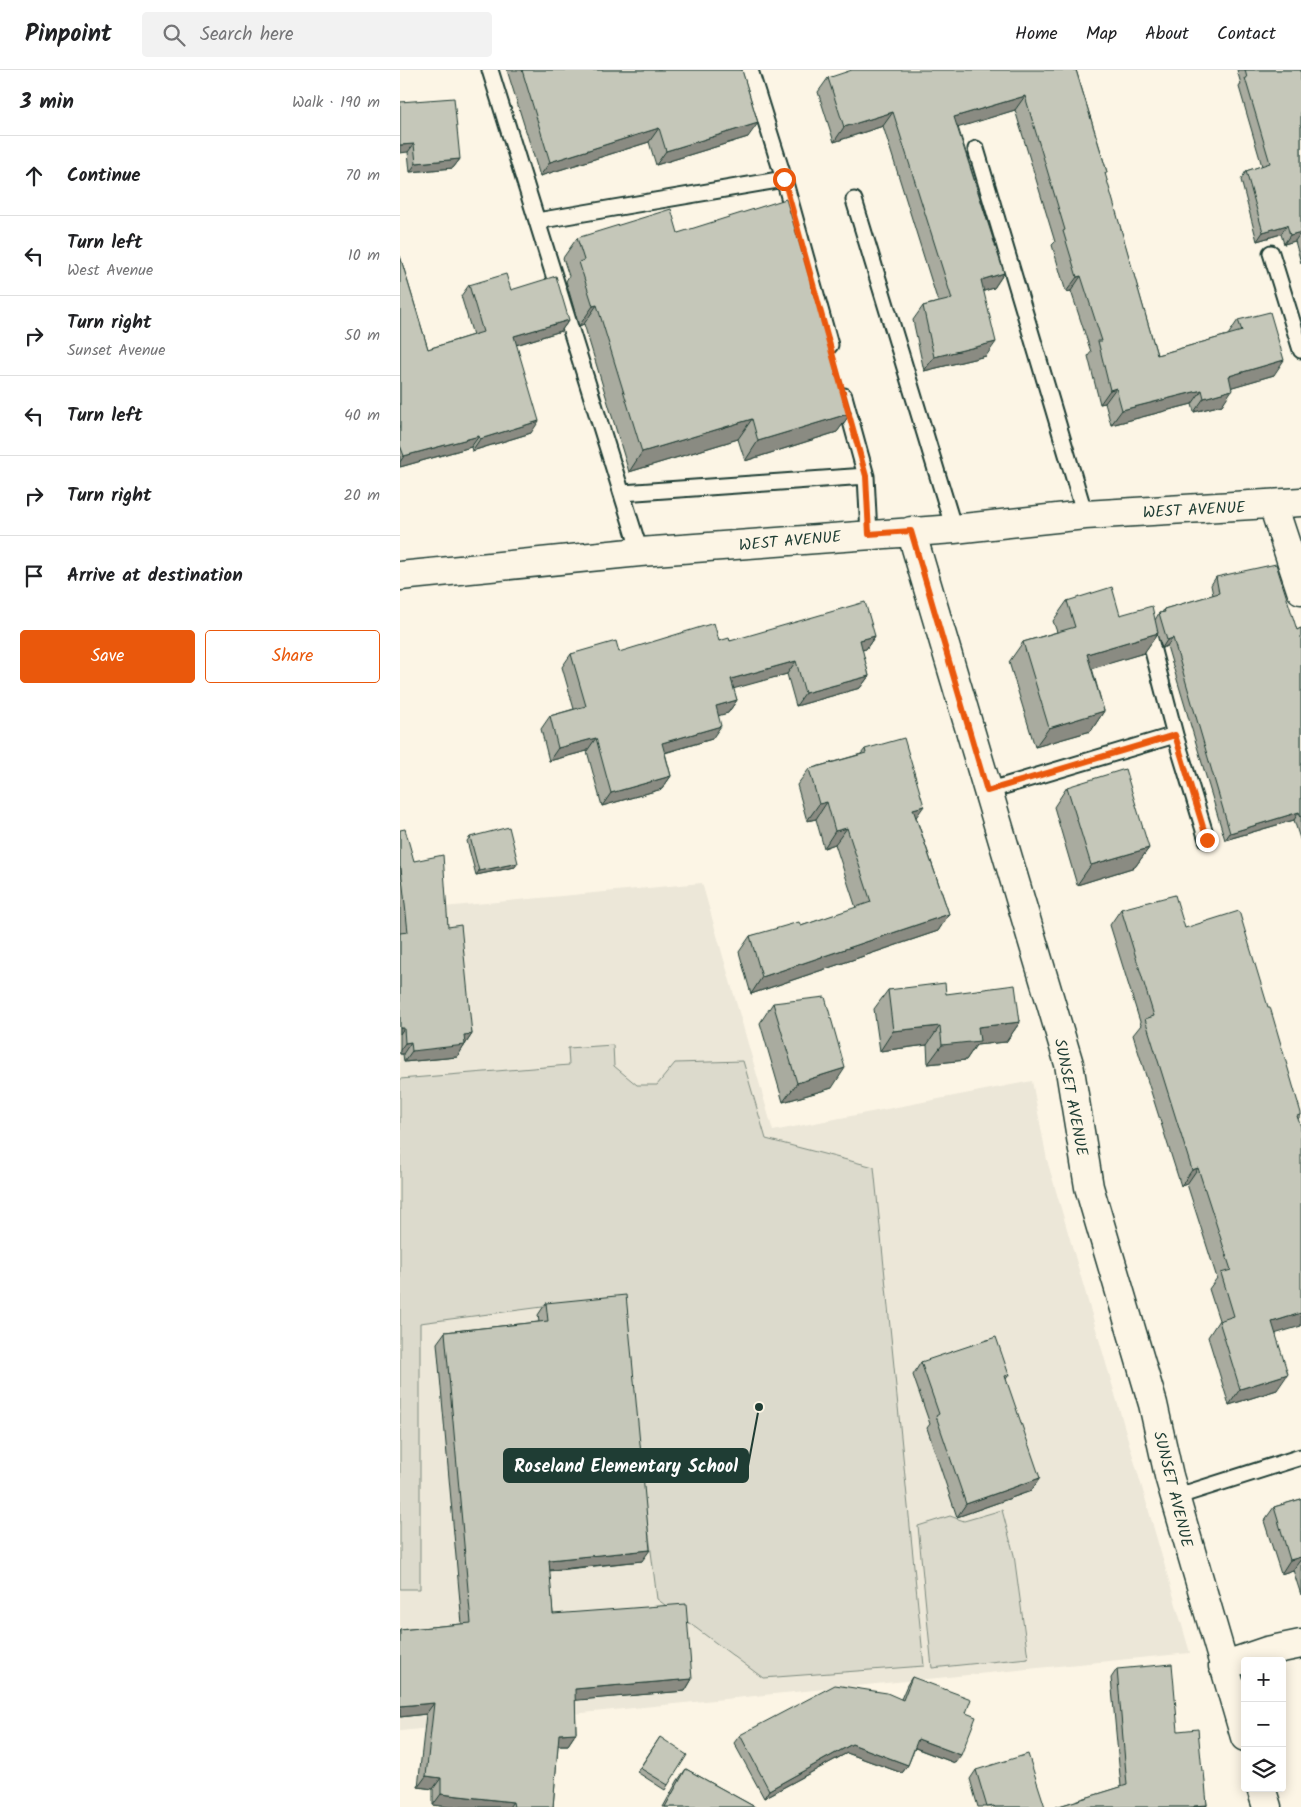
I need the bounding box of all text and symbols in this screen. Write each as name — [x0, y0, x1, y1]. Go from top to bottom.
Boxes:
search box — [142, 12, 492, 57]
text: Pinpoint — [25, 15, 112, 54]
text: Search here — [200, 20, 294, 50]
text: Home — [1015, 20, 1058, 49]
text: Map — [1086, 20, 1117, 49]
text: About — [1145, 20, 1189, 49]
text: Contact — [1217, 20, 1276, 49]
icon: search — [160, 21, 188, 49]
text: 3 min — [20, 86, 74, 119]
text: Walk · 190 m — [292, 90, 380, 115]
text: Continue — [67, 161, 140, 191]
icon: ahead — [20, 162, 48, 190]
text: 70 m — [345, 163, 380, 188]
route start — [773, 168, 796, 191]
text: Turn left — [67, 228, 142, 258]
icon: left — [20, 242, 48, 270]
text: 10 m — [348, 243, 380, 268]
text: West Avenue — [67, 258, 153, 283]
text: Turn right — [67, 308, 152, 338]
icon: right — [20, 322, 48, 350]
text: 50 m — [344, 323, 380, 348]
text: Sunset Avenue — [67, 338, 165, 363]
text: Turn left — [67, 401, 142, 431]
icon: left — [20, 402, 48, 430]
text: 40 m — [344, 403, 380, 428]
text: Turn right — [67, 481, 152, 511]
icon: right — [20, 482, 48, 510]
text: 20 m — [344, 483, 380, 508]
street label: WEST AVENUE — [1142, 495, 1247, 526]
street label: WEST AVENUE — [738, 525, 843, 558]
text: Arrive at destination — [67, 561, 243, 591]
icon: arrive — [20, 562, 48, 590]
button: Save — [20, 630, 195, 683]
button: Share — [205, 630, 380, 683]
route end — [1196, 829, 1219, 852]
street label: SUNSET AVENUE — [1047, 1036, 1094, 1159]
street label: SUNSET AVENUE — [1146, 1429, 1199, 1551]
callout: Roseland Elementary School — [504, 1449, 748, 1482]
text: Roseland Elementary School — [514, 1453, 738, 1482]
map controls — [1241, 1657, 1286, 1792]
button: + — [1241, 1657, 1286, 1702]
button: − — [1241, 1702, 1286, 1747]
button: layers — [1241, 1747, 1286, 1792]

